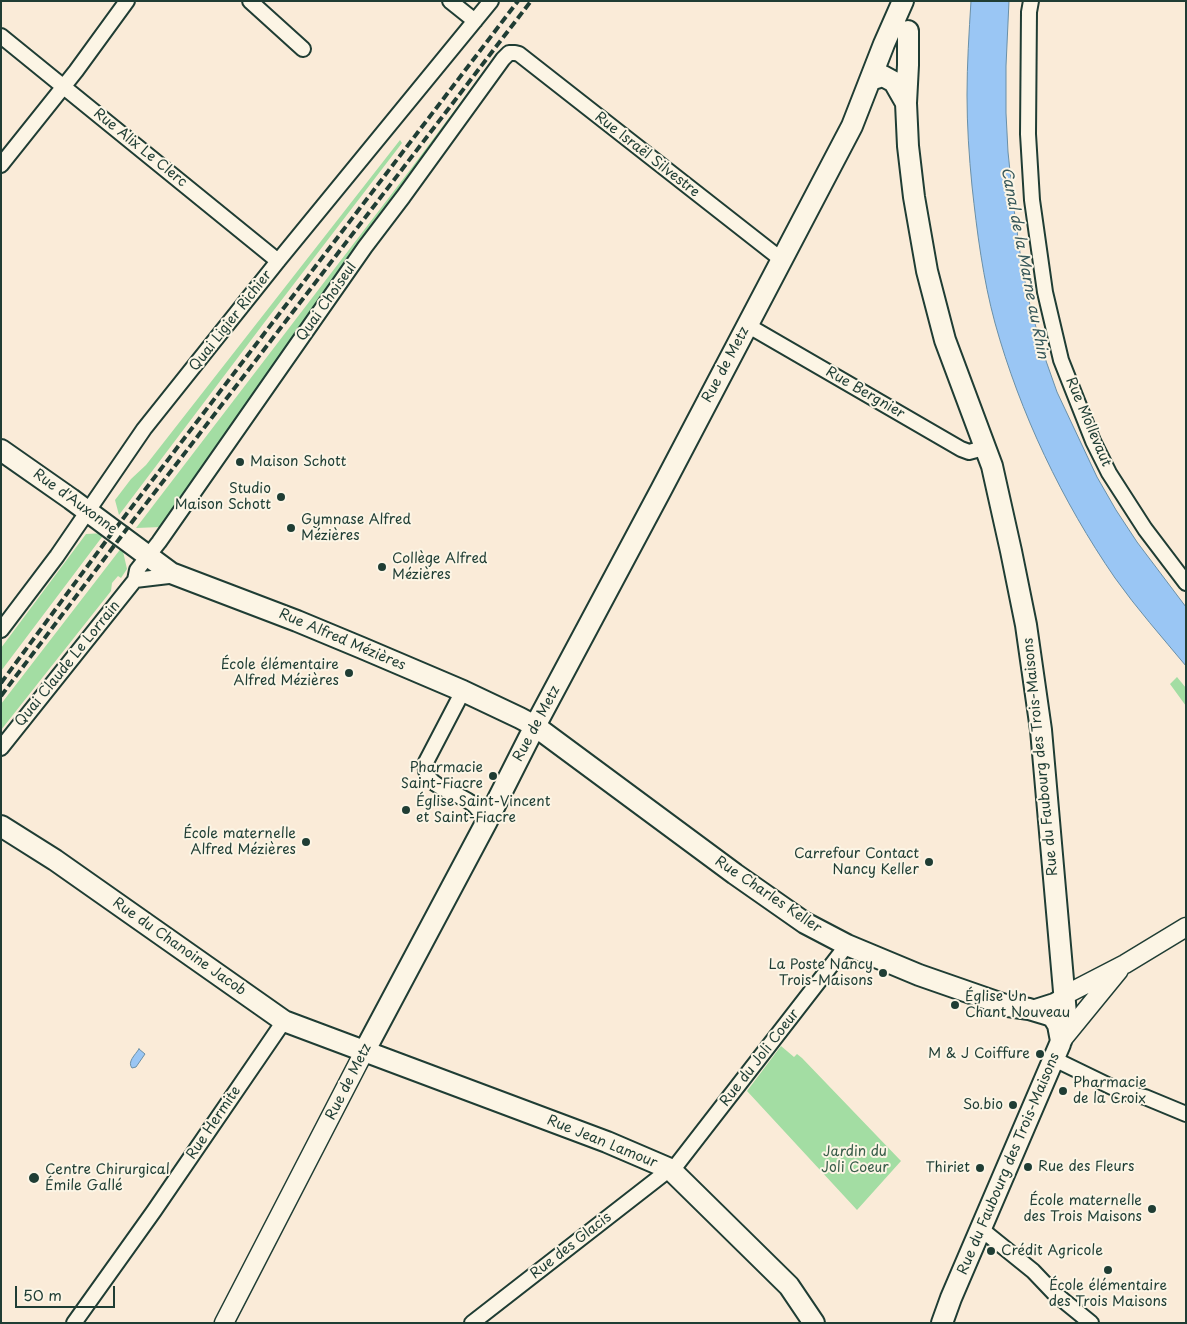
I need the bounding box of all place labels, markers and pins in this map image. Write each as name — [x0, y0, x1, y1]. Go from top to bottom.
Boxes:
place label: Maison Schott — [250, 454, 346, 470]
marker: Maison Schott — [234, 456, 246, 468]
place label: Studio Maison Schott — [175, 481, 271, 514]
marker: Studio Maison Schott — [275, 491, 287, 503]
place label: Gymnase Alfred Mézières — [301, 512, 411, 544]
marker: Gymnase Alfred Mézières — [285, 522, 297, 534]
place label: Collège Alfred Mézières — [392, 551, 487, 584]
marker: Collège Alfred Mézières — [376, 561, 388, 573]
place label: École élémentaire Alfred Mézières — [221, 657, 339, 690]
marker: École élémentaire Alfred Mézières — [343, 667, 355, 679]
place label: Pharmacie Saint-Fiacre — [401, 760, 483, 792]
marker: Pharmacie Saint-Fiacre — [487, 770, 499, 782]
place label: Église Saint-Vincent et Saint-Fiacre — [416, 794, 550, 826]
marker: Église Saint-Vincent et Saint-Fiacre — [400, 804, 412, 816]
place label: École maternelle Alfred Mézières — [183, 826, 296, 859]
marker: École maternelle Alfred Mézières — [300, 836, 312, 848]
place label: Carrefour Contact Nancy Keller — [794, 846, 919, 879]
marker: Carrefour Contact Nancy Keller — [923, 856, 935, 868]
place label: La Poste Nancy Trois-Maisons — [768, 957, 873, 990]
marker: La Poste Nancy Trois-Maisons — [877, 967, 889, 979]
place label: Église Un Chant Nouveau — [965, 989, 1070, 1022]
marker: Église Un Chant Nouveau — [949, 999, 961, 1011]
place label: M & J Coiffure — [928, 1046, 1030, 1062]
marker: M & J Coiffure — [1034, 1048, 1046, 1060]
place label: Pharmacie de la Croix — [1073, 1075, 1146, 1108]
marker: Pharmacie de la Croix — [1057, 1085, 1069, 1097]
place label: So.bio — [963, 1097, 1003, 1113]
marker: So.bio — [1007, 1099, 1019, 1111]
place label: Rue des Fleurs — [1038, 1159, 1134, 1175]
place label: Thiriet — [925, 1160, 970, 1176]
marker: Rue des Fleurs — [1022, 1161, 1034, 1173]
place label: Centre Chirurgical Émile Gallé — [45, 1162, 170, 1194]
marker: Thiriet — [974, 1162, 986, 1174]
marker: Centre Chirurgical Émile Gallé — [27, 1171, 41, 1185]
place label: École maternelle des Trois Maisons — [1024, 1193, 1142, 1226]
marker: École maternelle des Trois Maisons — [1146, 1203, 1158, 1215]
place label: Crédit Agricole — [1001, 1243, 1103, 1259]
marker: Crédit Agricole — [985, 1245, 997, 1257]
marker: École élémentaire des Trois Maisons — [1102, 1264, 1114, 1276]
place label: École élémentaire des Trois Maisons — [1049, 1278, 1167, 1310]

